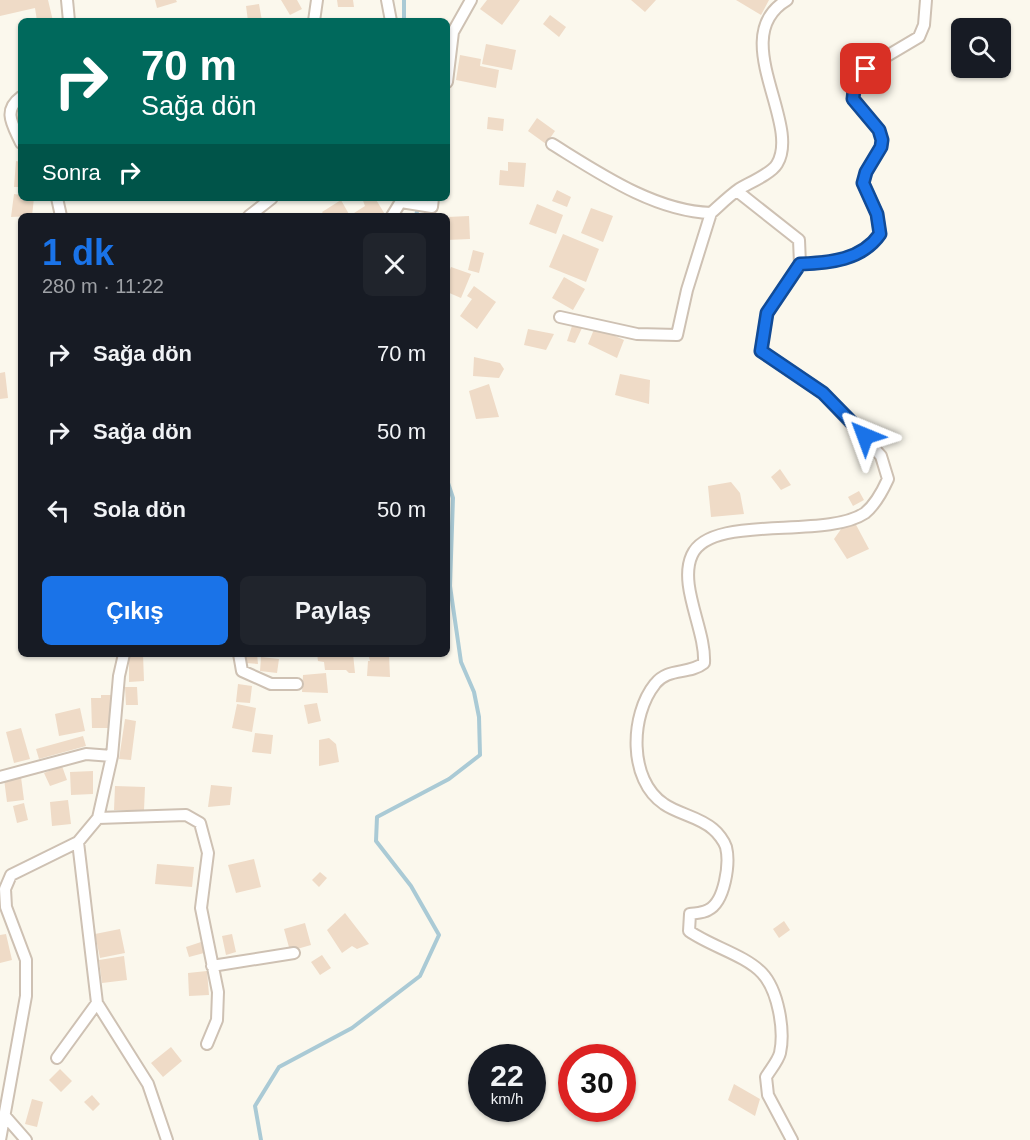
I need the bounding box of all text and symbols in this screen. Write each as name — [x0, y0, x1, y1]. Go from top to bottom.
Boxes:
map controls — [951, 18, 1011, 78]
button: search — [951, 18, 1011, 78]
icon: right — [42, 42, 120, 120]
text: 70 m — [141, 42, 237, 89]
pin — [840, 43, 891, 94]
icon: arrive — [849, 52, 882, 85]
text: Sağa dön — [141, 91, 257, 121]
icon: right — [113, 156, 146, 189]
text: Sonra — [42, 160, 101, 185]
text: 1 dk — [42, 232, 114, 273]
button: close — [363, 233, 426, 296]
text: 280 m · 11:22 — [42, 275, 164, 297]
icon: right — [42, 338, 75, 371]
text: Sağa dön — [93, 341, 192, 366]
text: 70 m — [377, 341, 426, 366]
position arrow — [833, 404, 897, 468]
icon: right — [42, 416, 75, 449]
text: Sağa dön — [93, 419, 192, 444]
text: 50 m — [377, 419, 426, 444]
icon: left — [42, 494, 75, 527]
text: Sola dön — [93, 497, 186, 522]
text: 50 m — [377, 497, 426, 522]
button: Çıkış — [42, 576, 228, 645]
button: Paylaş — [240, 576, 426, 645]
speed limit sign: 30 — [558, 1044, 636, 1122]
text: 22 — [490, 1059, 524, 1092]
text: km/h — [491, 1090, 523, 1107]

